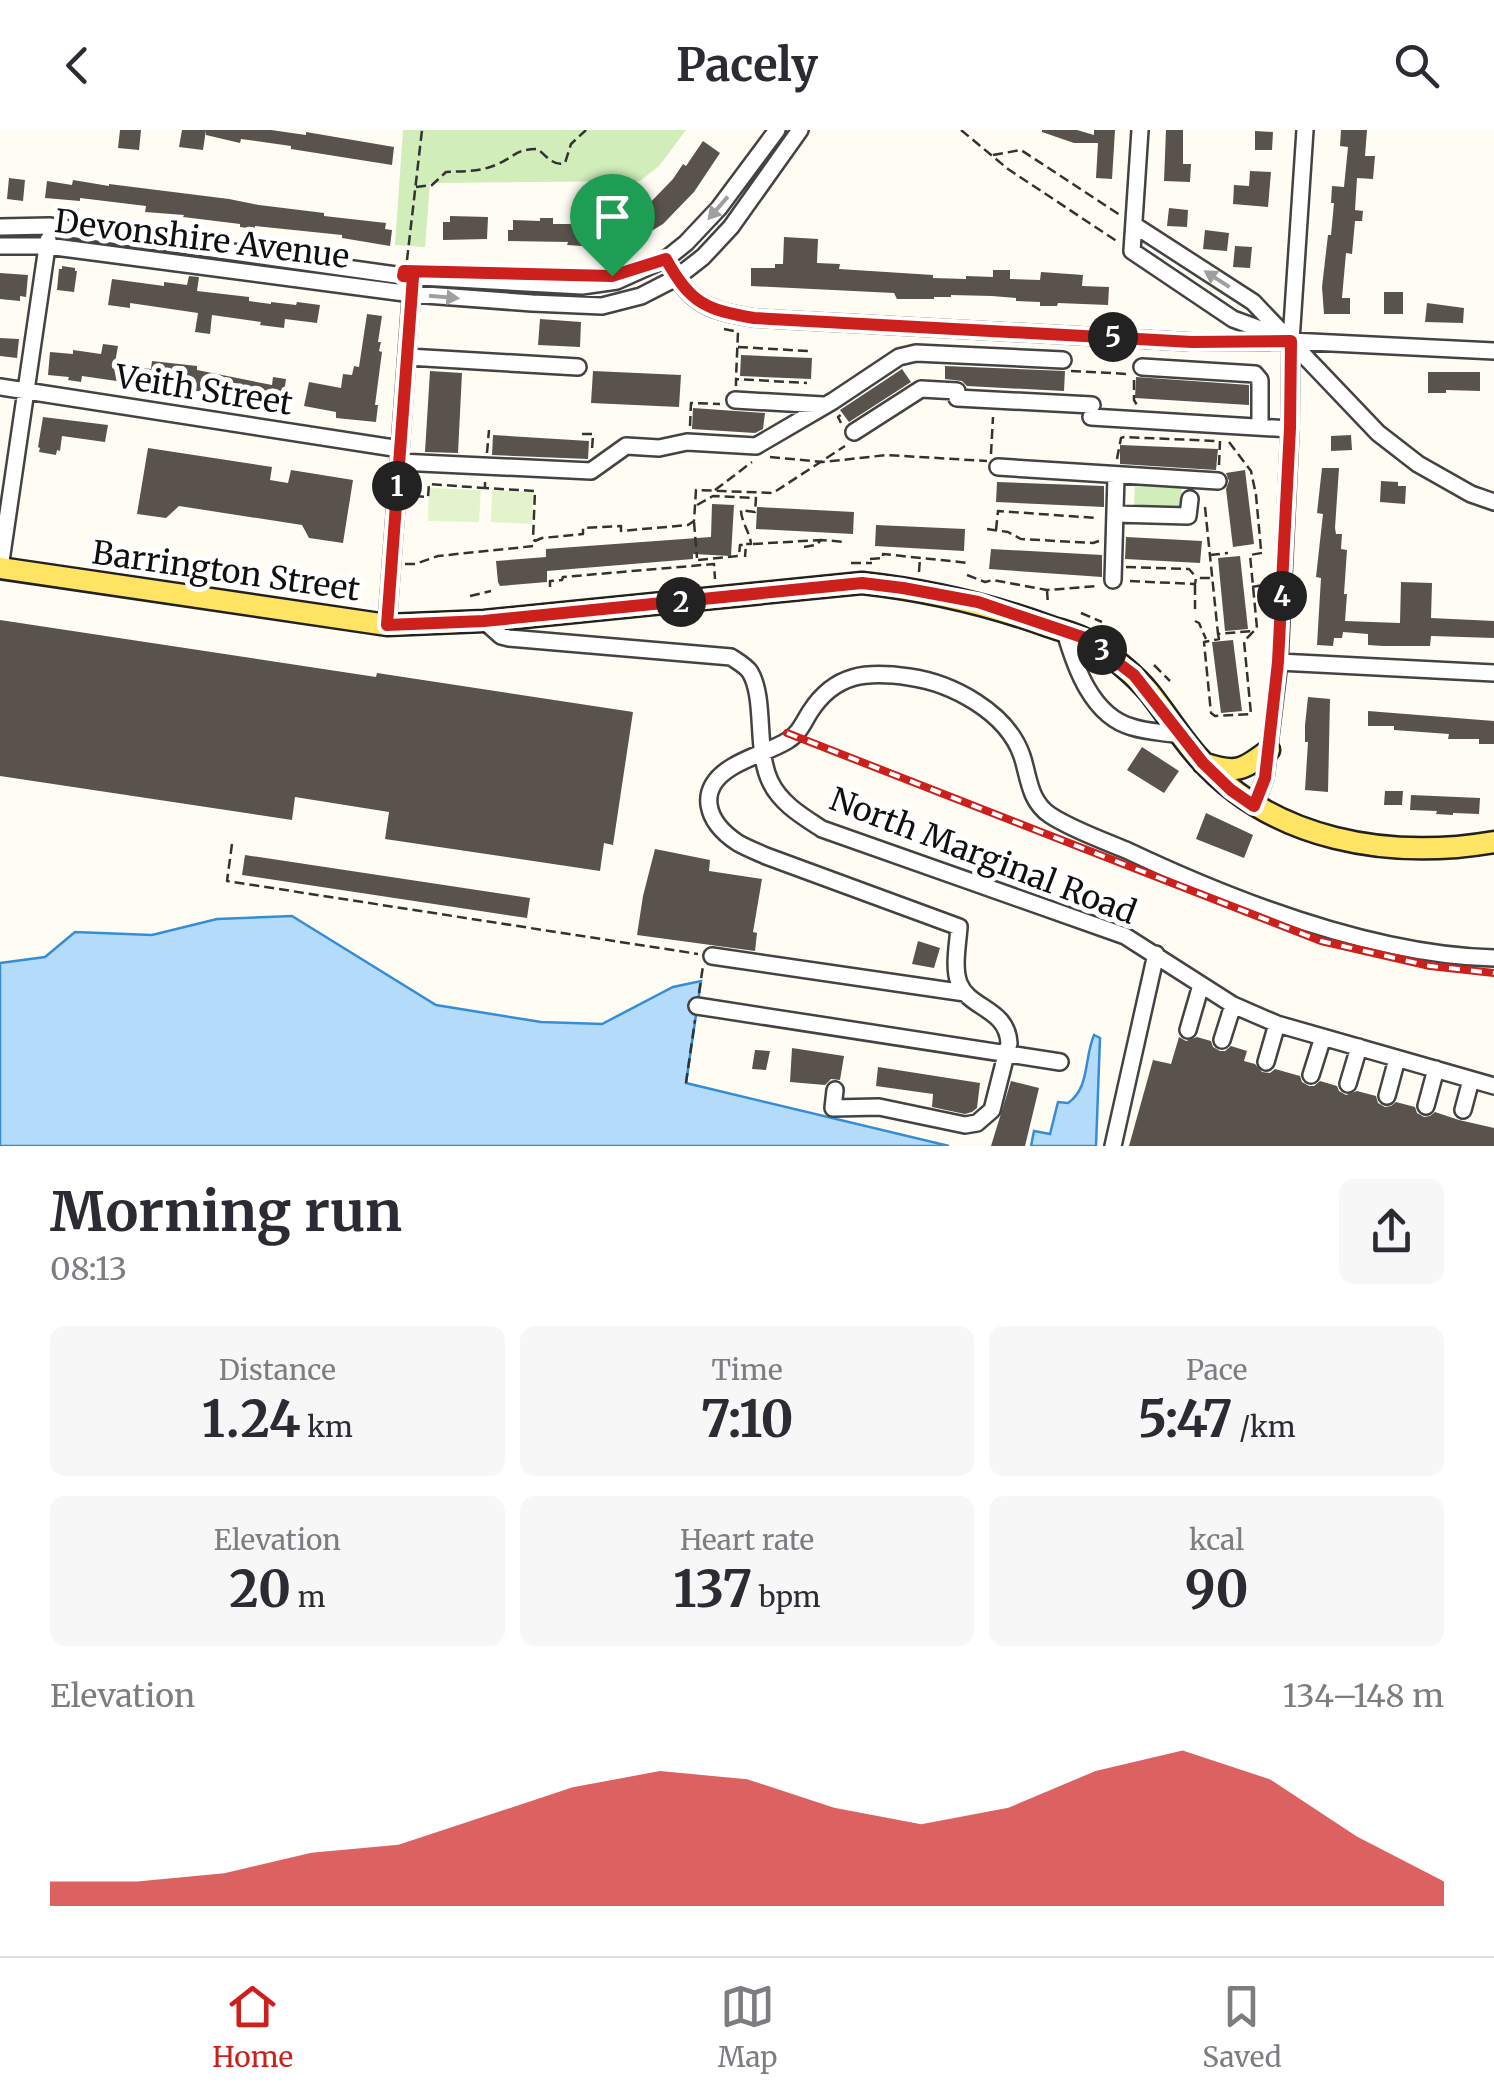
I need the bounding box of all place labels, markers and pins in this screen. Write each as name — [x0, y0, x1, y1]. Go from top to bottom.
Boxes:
pin — [570, 174, 655, 277]
pin: 5 — [1088, 312, 1138, 362]
pin: 1 — [372, 461, 422, 511]
pin: 4 — [1257, 571, 1307, 621]
pin: 2 — [656, 577, 706, 627]
pin: 3 — [1077, 625, 1127, 675]

